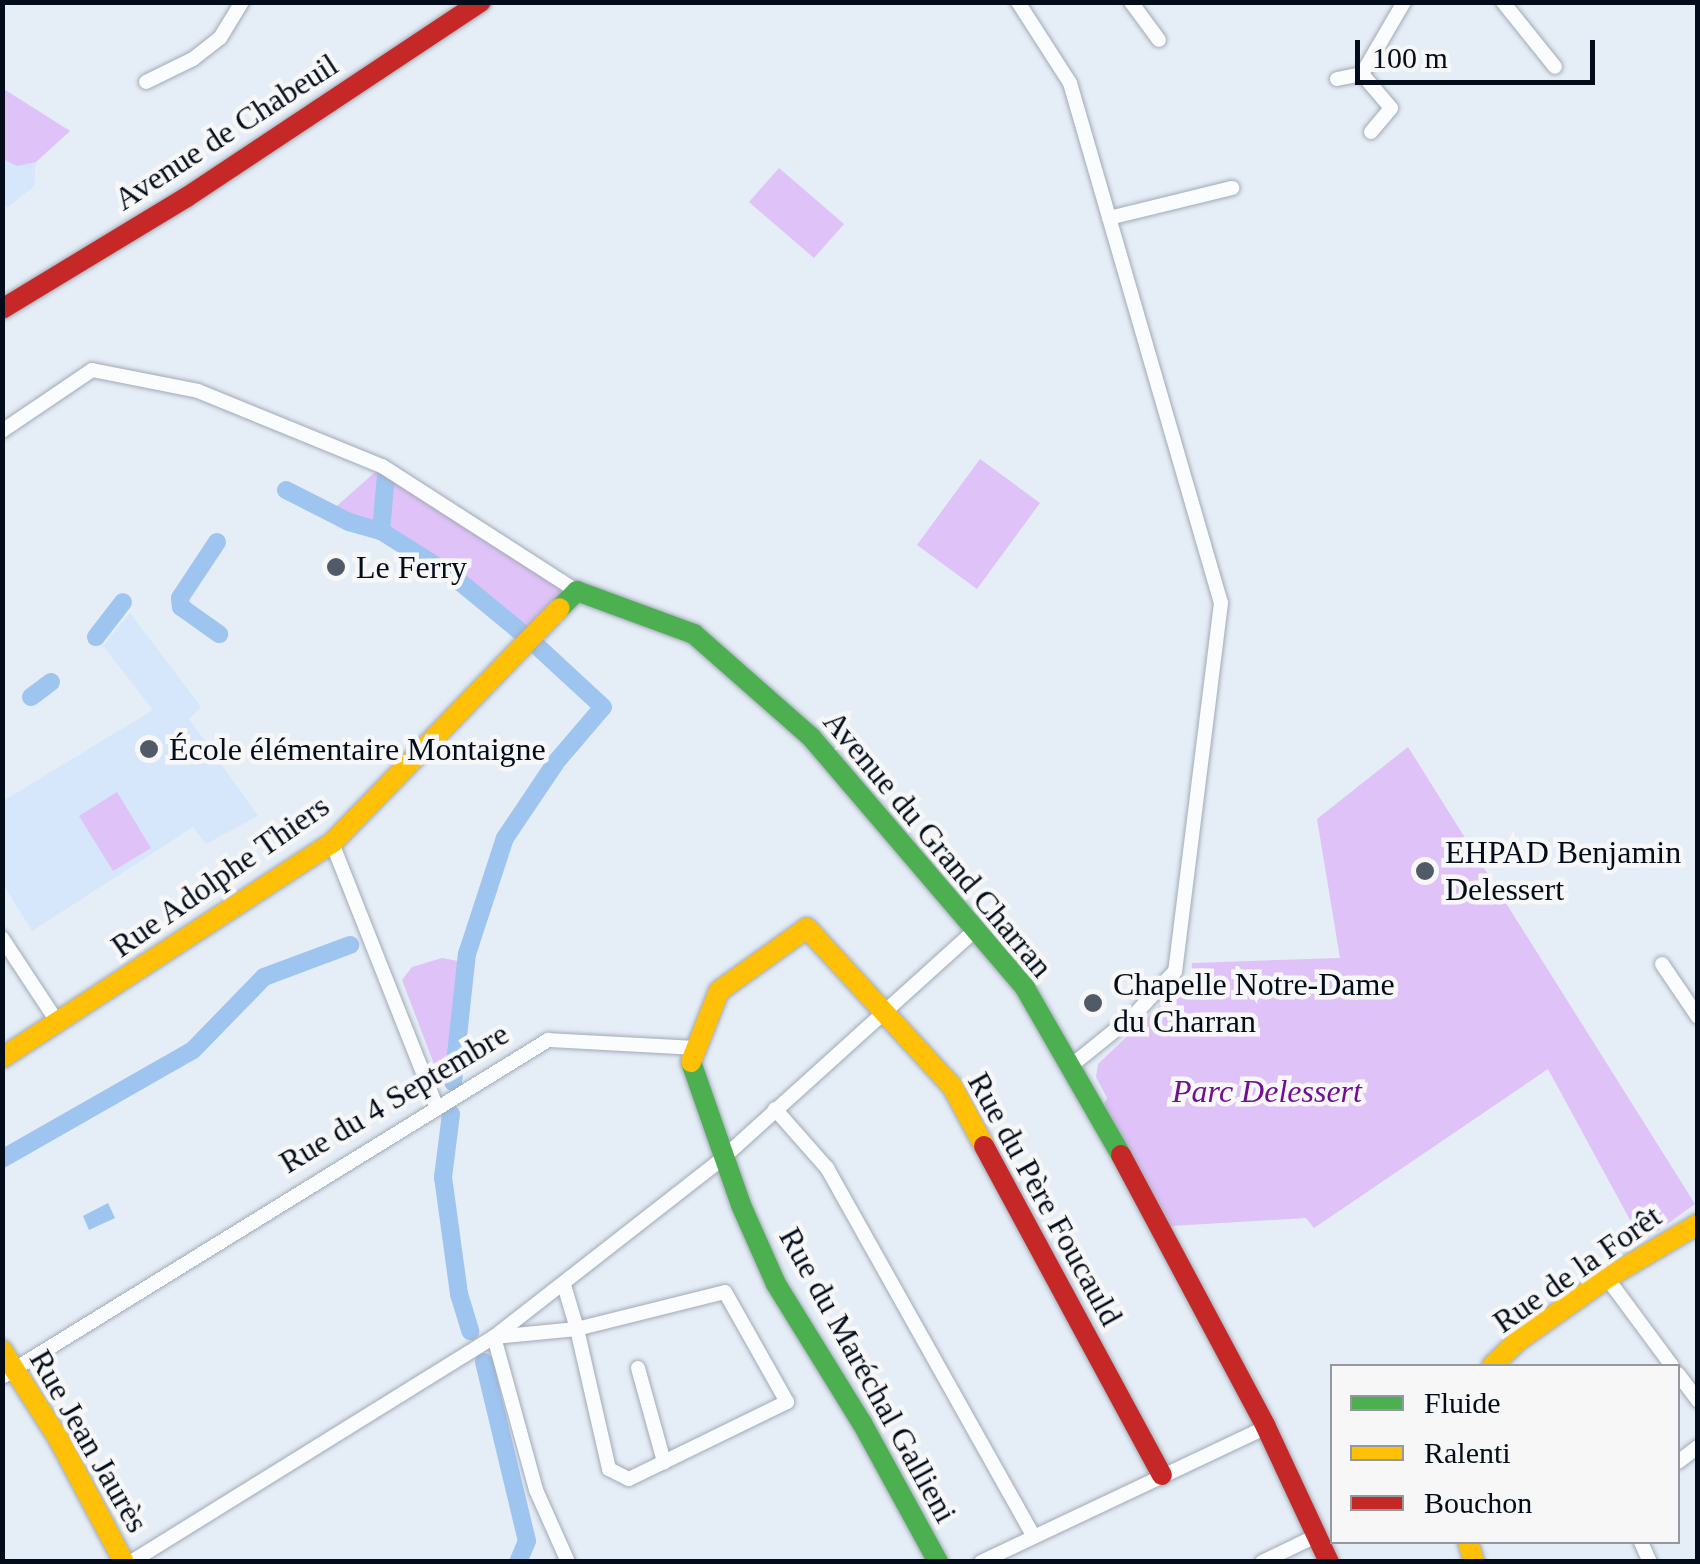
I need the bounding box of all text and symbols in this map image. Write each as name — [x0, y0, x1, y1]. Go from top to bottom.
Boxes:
scale bar — [1360, 20, 1600, 82]
text: 100 m — [1372, 41, 1448, 74]
street label: Avenue de Chabeuil — [107, 45, 345, 219]
place label: Le Ferry — [356, 548, 467, 586]
marker: Le Ferry — [325, 556, 347, 578]
street label: Avenue du Grand Charran — [815, 703, 1061, 985]
place label: École élémentaire Montaigne — [169, 730, 546, 768]
marker: École élémentaire Montaigne — [138, 738, 160, 760]
street label: Rue Adolphe Thiers — [103, 786, 337, 966]
place label: EHPAD Benjamin Delessert — [1445, 834, 1681, 909]
marker: EHPAD Benjamin Delessert — [1414, 860, 1436, 882]
place label: Chapelle Notre-Dame du Charran — [1113, 966, 1395, 1041]
marker: Chapelle Notre-Dame du Charran — [1082, 992, 1104, 1014]
street label: Rue du 4 Septembre — [273, 1014, 515, 1182]
street label: Rue du Père Foucauld — [959, 1066, 1131, 1332]
park label: Parc Delessert — [1172, 1072, 1362, 1110]
street label: Rue de la Forêt — [1486, 1197, 1668, 1341]
street label: Rue du Maréchal Gallieni — [771, 1221, 965, 1529]
street label: Rue Jean Jaurès — [21, 1343, 157, 1539]
legend — [1330, 1364, 1680, 1544]
text: Fluide — [1424, 1386, 1501, 1419]
text: Ralenti — [1424, 1436, 1511, 1469]
text: Bouchon — [1424, 1486, 1532, 1519]

